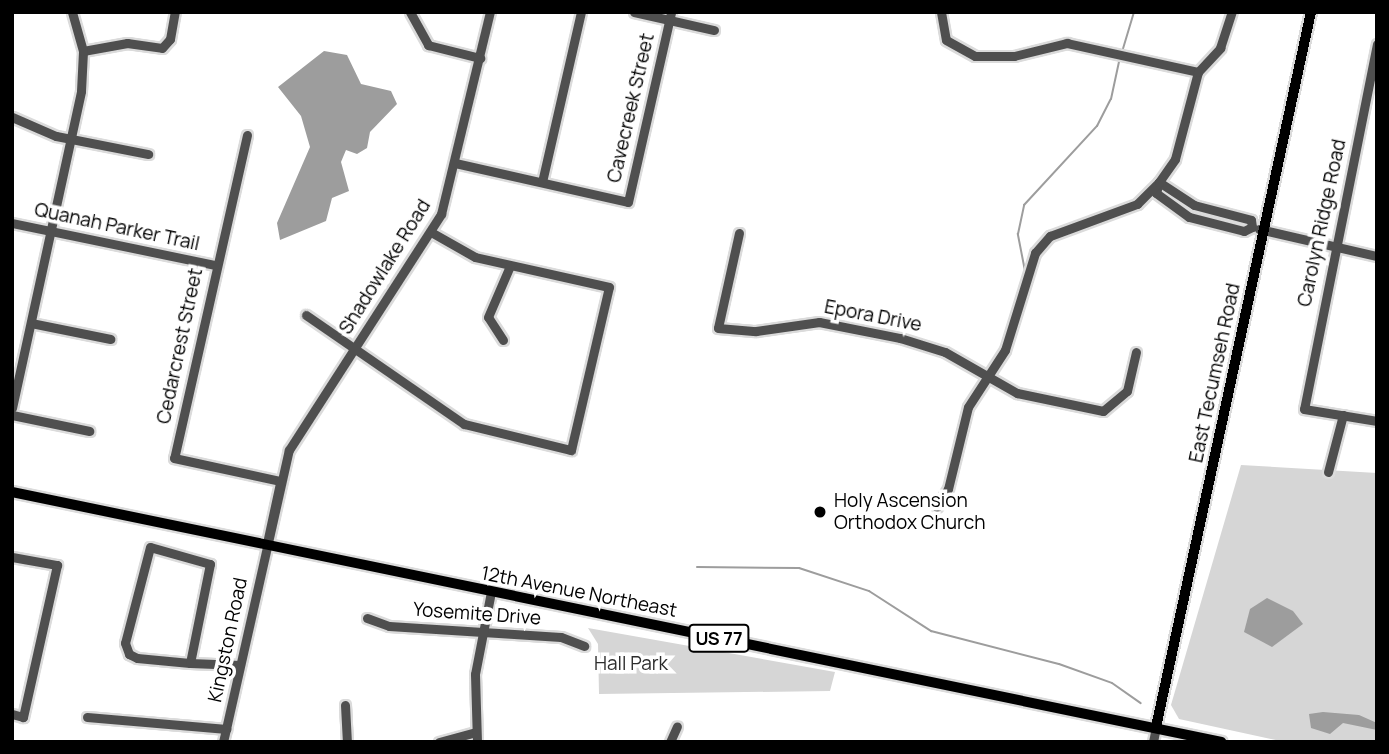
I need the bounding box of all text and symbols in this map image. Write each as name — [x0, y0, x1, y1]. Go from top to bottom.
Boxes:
street label: Cavecreek Street — [603, 31, 659, 185]
street label: Carolyn Ridge Road — [1293, 137, 1351, 309]
street label: Shadowlake Road — [334, 195, 436, 339]
street label: Quanah Parker Trail — [32, 198, 202, 256]
street label: Cedarcrest Street — [152, 266, 208, 426]
street label: East Tecumseh Road — [1185, 281, 1245, 465]
street label: Epora Drive — [822, 295, 924, 337]
place label: Holy Ascension Orthodox Church — [834, 490, 985, 534]
marker: Holy Ascension Orthodox Church — [812, 504, 828, 520]
street label: 12th Avenue Northeast — [479, 562, 679, 622]
street label: Kingston Road — [204, 576, 252, 704]
street label: Yosemite Drive — [412, 598, 542, 630]
road number: US 77 — [688, 624, 750, 652]
park label: Hall Park — [594, 653, 668, 675]

